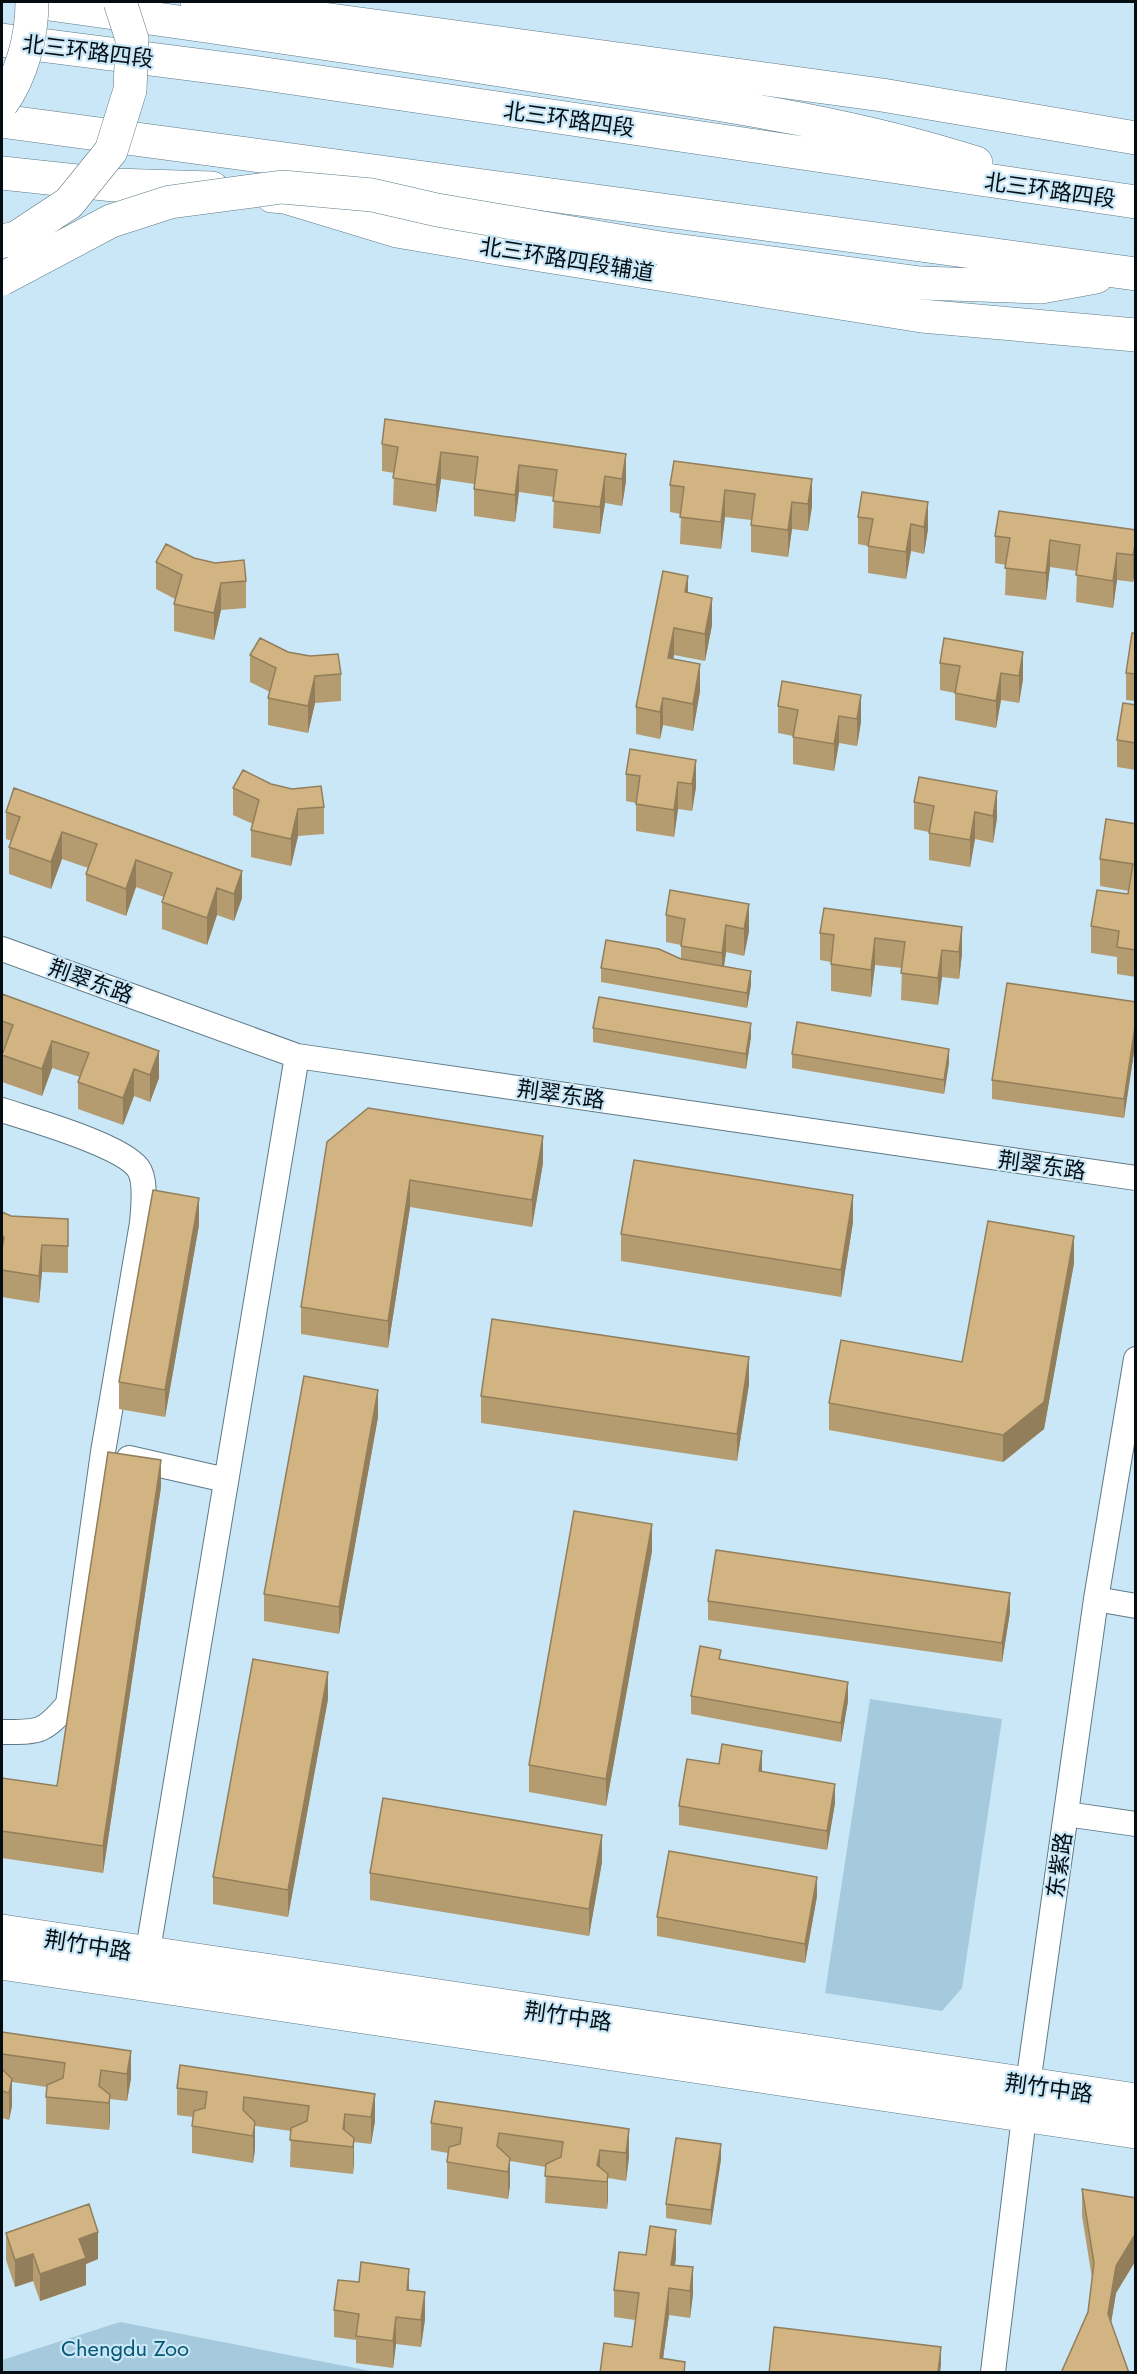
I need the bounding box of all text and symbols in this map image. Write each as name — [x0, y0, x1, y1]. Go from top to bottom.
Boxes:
street label: 北三环路四段 — [21, 27, 155, 75]
street label: 北三环路四段 — [501, 94, 637, 144]
street label: 北三环路四段 — [982, 165, 1118, 215]
street label: 北三环路四段辅道 — [478, 229, 656, 289]
street label: 荆翠东路 — [44, 951, 138, 1011]
street label: 荆翠东路 — [515, 1072, 607, 1116]
street label: 荆翠东路 — [996, 1143, 1088, 1187]
street label: 东紫路 — [1039, 1830, 1079, 1900]
street label: 荆竹中路 — [42, 1922, 134, 1968]
street label: 荆竹中路 — [522, 1994, 614, 2038]
street label: 荆竹中路 — [1003, 2066, 1095, 2110]
park label: Chengdu Zoo — [61, 2332, 189, 2364]

